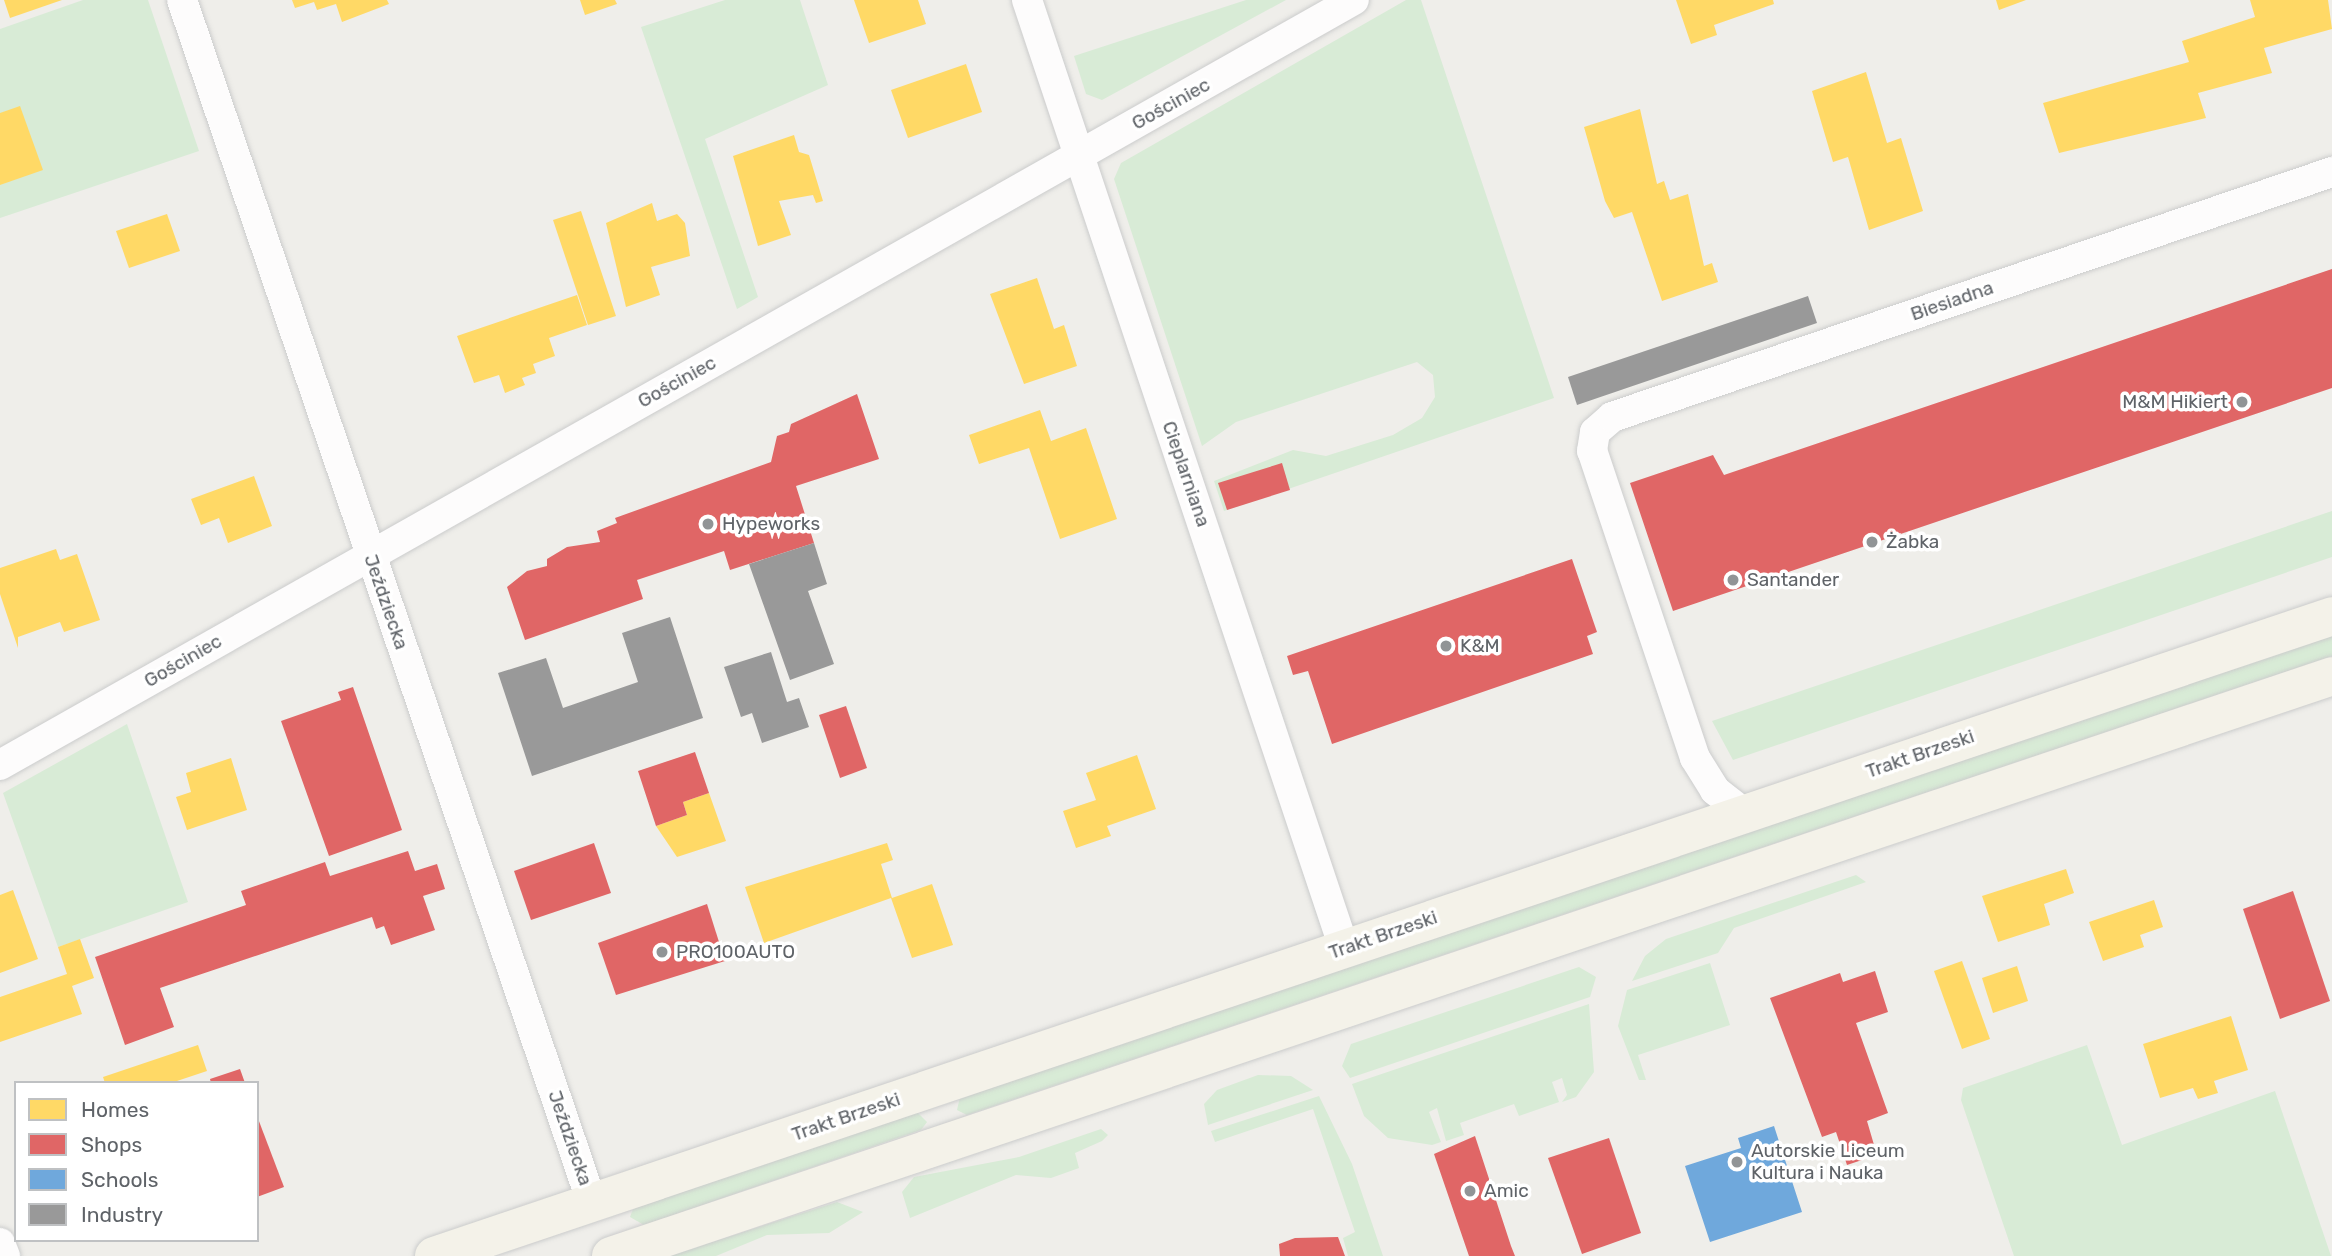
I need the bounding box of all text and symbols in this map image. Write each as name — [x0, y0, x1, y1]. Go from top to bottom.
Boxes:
street label: Gościniec — [1128, 73, 1214, 135]
street label: Biesiadna — [1908, 276, 1996, 326]
street label: Gościniec — [634, 351, 720, 413]
place label: M&M Hikiert — [2122, 391, 2228, 413]
marker: M&M Hikiert — [2234, 394, 2250, 410]
street label: Cieplarniana — [1157, 418, 1215, 530]
place label: Hypeworks — [722, 513, 820, 535]
marker: Hypeworks — [700, 516, 716, 532]
place label: Żabka — [1886, 531, 1939, 553]
marker: Żabka — [1864, 534, 1880, 550]
street label: Jeździecka — [359, 551, 413, 653]
place label: Santander — [1747, 569, 1839, 591]
marker: Santander — [1725, 572, 1741, 588]
street label: Gościniec — [140, 630, 226, 692]
place label: K&M — [1460, 635, 1500, 657]
marker: K&M — [1438, 638, 1454, 654]
street label: Trakt Brzeski — [1863, 725, 1977, 783]
street label: Trakt Brzeski — [1326, 906, 1440, 964]
place label: PRO100AUTO — [676, 941, 795, 963]
marker: PRO100AUTO — [654, 944, 670, 960]
legend — [14, 1081, 259, 1242]
street label: Jeździecka — [543, 1087, 597, 1189]
street label: Trakt Brzeski — [789, 1088, 903, 1146]
text: Homes — [81, 1097, 149, 1122]
text: Shops — [81, 1132, 142, 1157]
place label: Autorskie Liceum Kultura i Nauka — [1751, 1140, 1905, 1184]
marker: Autorskie Liceum Kultura i Nauka — [1729, 1154, 1745, 1170]
text: Schools — [81, 1167, 158, 1192]
place label: Amic — [1484, 1180, 1529, 1202]
marker: Amic — [1462, 1183, 1478, 1199]
text: Industry — [81, 1202, 163, 1227]

